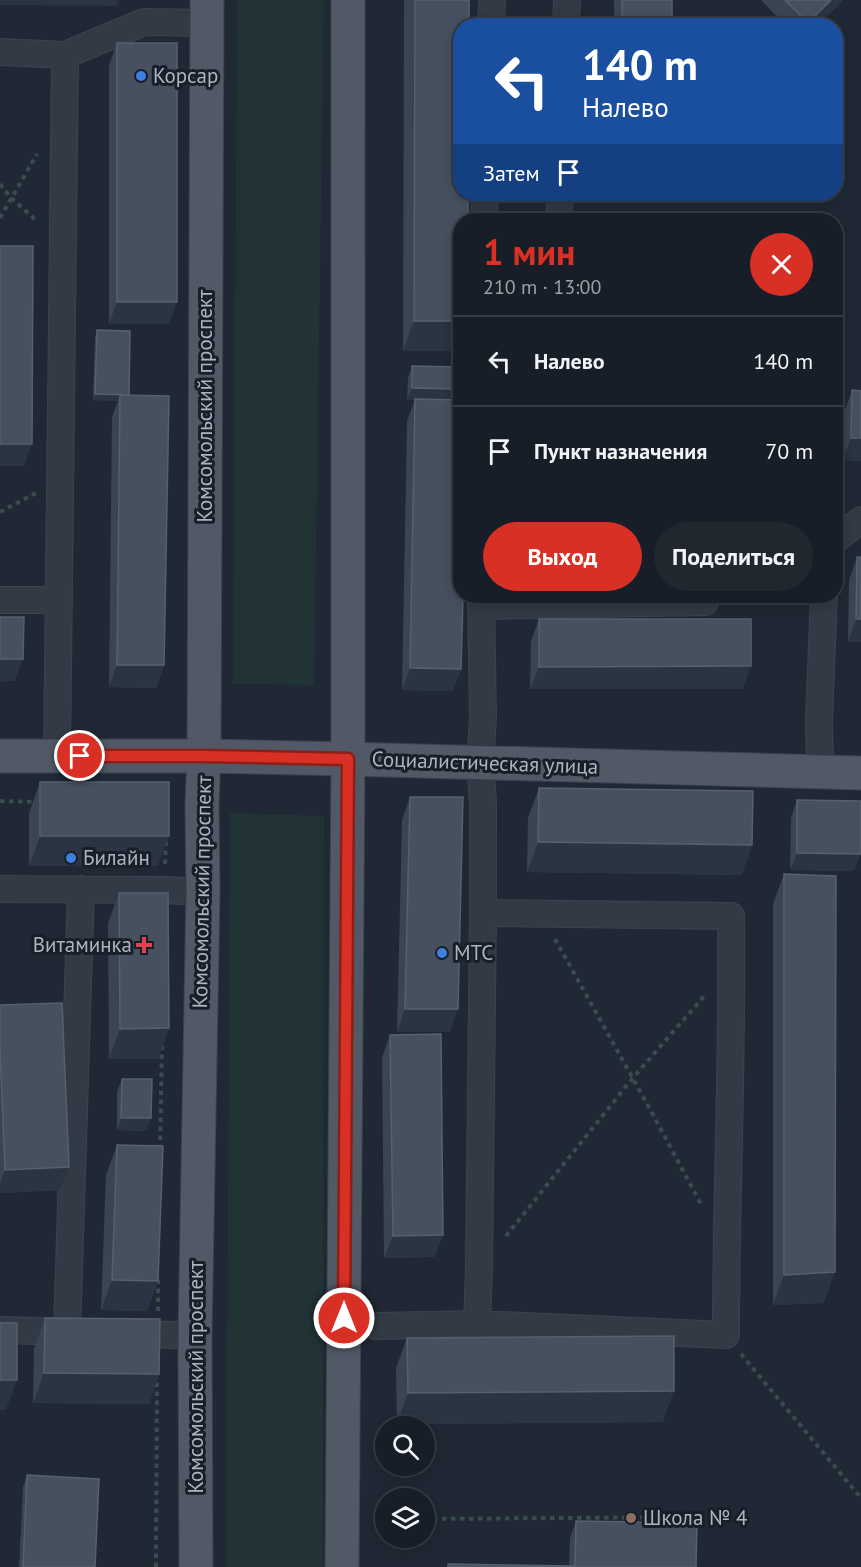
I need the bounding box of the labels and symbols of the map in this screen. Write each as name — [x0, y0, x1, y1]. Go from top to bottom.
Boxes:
place label: Корсар — [153, 62, 218, 89]
marker: Корсар — [134, 69, 148, 83]
street label: Комсомольский проспект — [191, 289, 218, 522]
pin — [54, 730, 105, 781]
street label: Социалистическая улица — [371, 745, 599, 780]
street label: Комсомольский проспект — [186, 775, 217, 1009]
place label: Билайн — [83, 844, 150, 871]
marker: Билайн — [64, 851, 78, 865]
place label: Витаминка — [33, 931, 132, 958]
marker: Витаминка — [137, 938, 151, 952]
place label: МТС — [454, 939, 493, 966]
marker: МТС — [435, 946, 449, 960]
street label: Комсомольский проспект — [182, 1260, 209, 1493]
position arrow — [312, 1286, 376, 1350]
place label: Школа № 4 — [643, 1504, 747, 1531]
marker: Школа № 4 — [624, 1511, 638, 1525]

